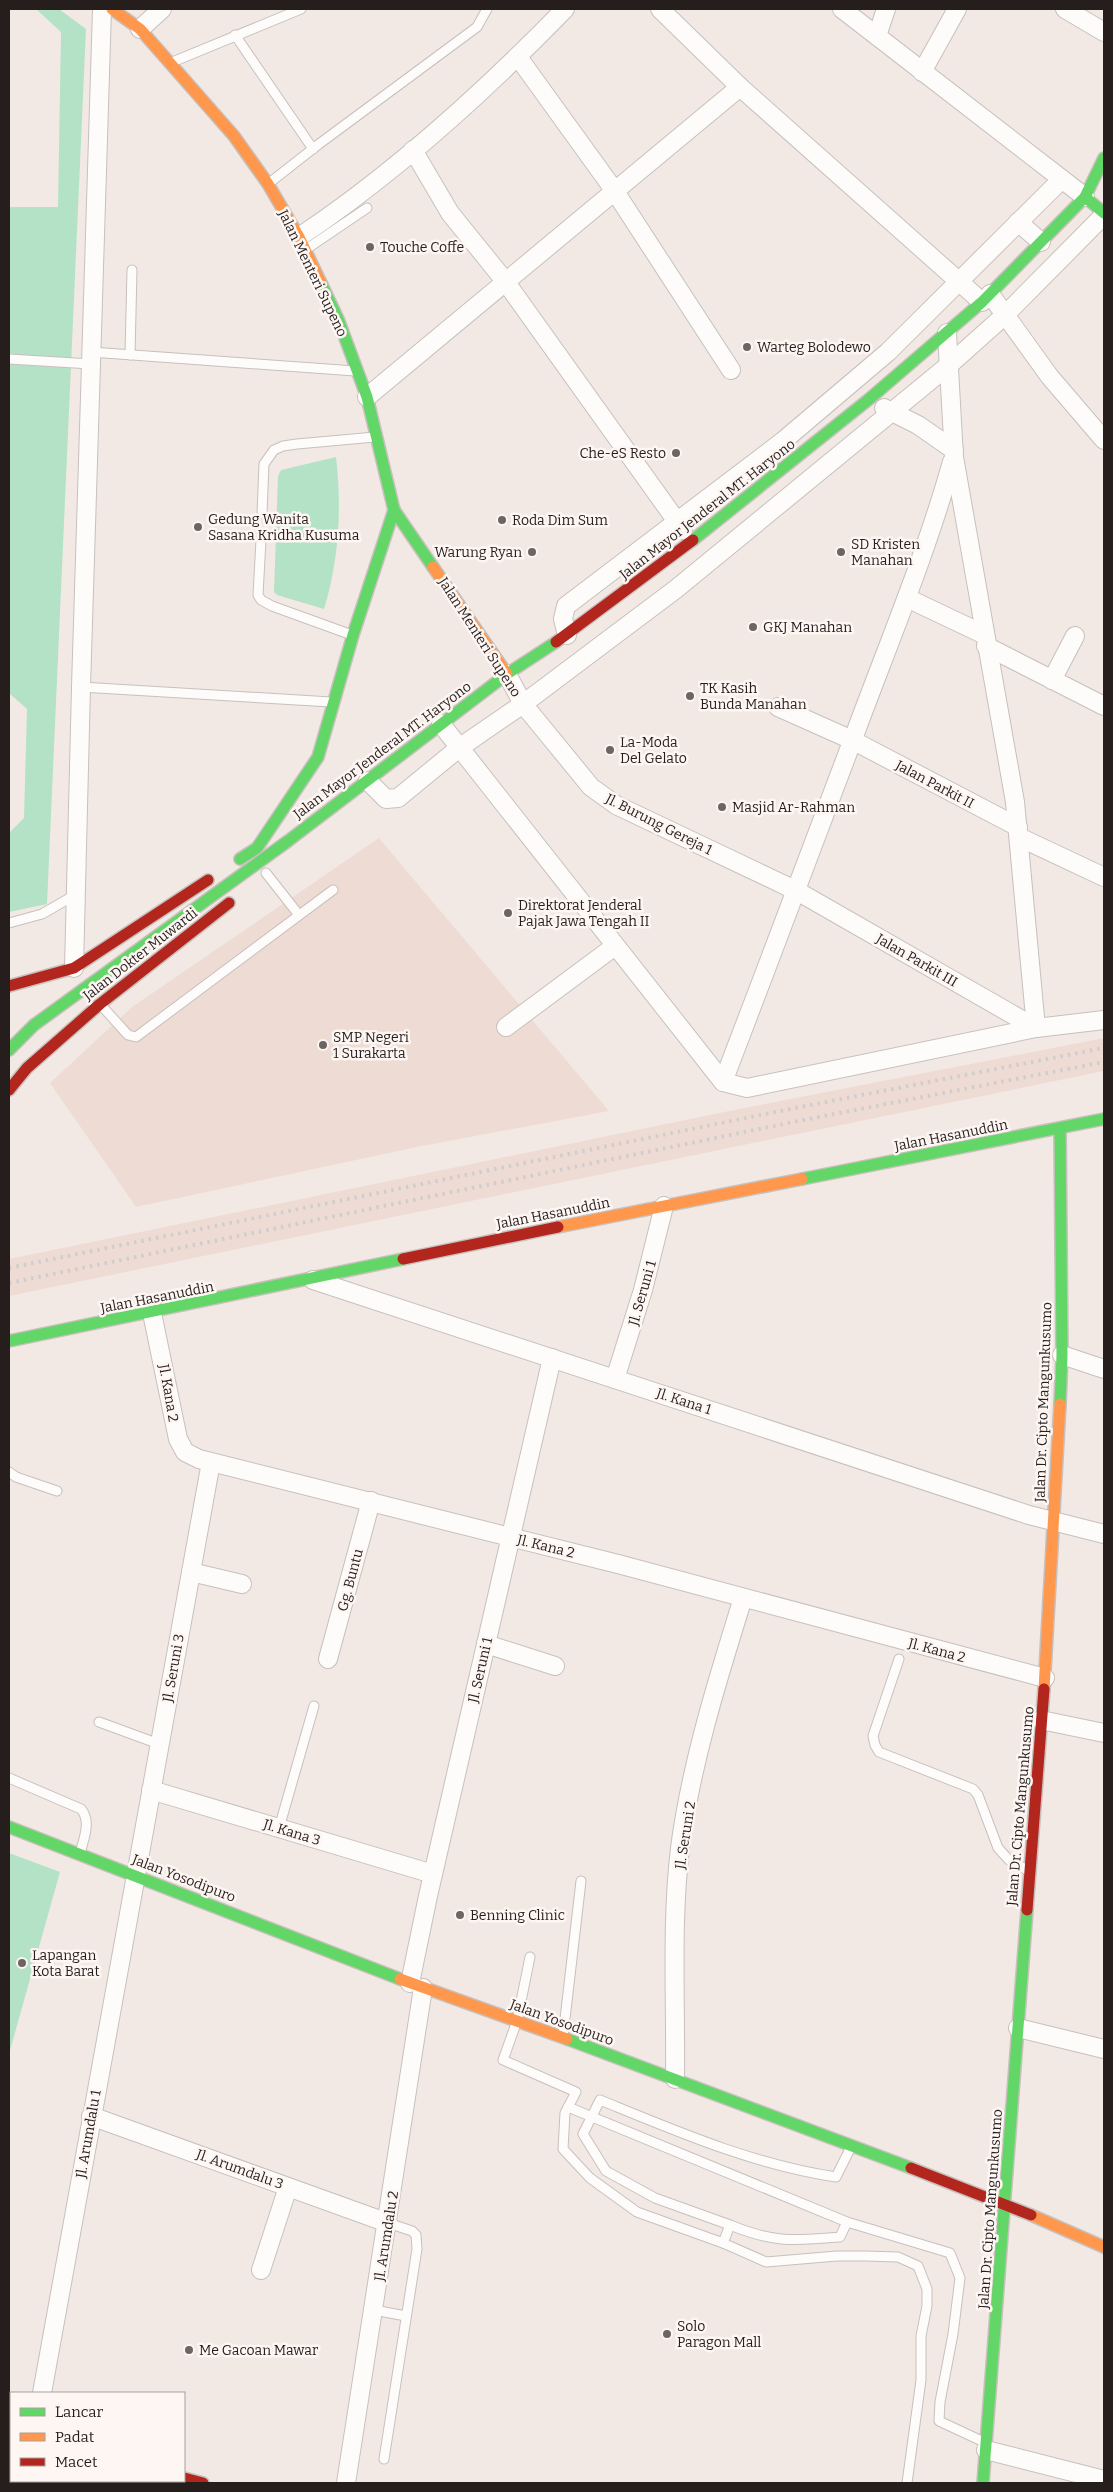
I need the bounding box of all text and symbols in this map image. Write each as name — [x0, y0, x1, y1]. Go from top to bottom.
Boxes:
street label: Jalan Menteri Supeno — [274, 206, 351, 339]
place label: Touche Coffe — [380, 239, 464, 256]
marker: Touche Coffe — [364, 241, 376, 253]
place label: Warteg Bolodewo — [757, 339, 871, 356]
marker: Warteg Bolodewo — [741, 341, 753, 353]
street label: Jalan Mayor Jenderal MT. Haryono — [615, 436, 798, 584]
place label: Che-eS Resto — [580, 445, 666, 462]
marker: Che-eS Resto — [670, 447, 682, 459]
place label: Gedung Wanita Sasana Kridha Kusuma — [208, 511, 360, 544]
place label: Roda Dim Sum — [512, 512, 609, 529]
marker: Roda Dim Sum — [496, 514, 508, 526]
marker: Gedung Wanita Sasana Kridha Kusuma — [192, 521, 204, 533]
place label: SD Kristen Manahan — [851, 536, 920, 569]
place label: Warung Ryan — [434, 544, 522, 561]
marker: Warung Ryan — [526, 546, 538, 558]
marker: SD Kristen Manahan — [835, 546, 847, 558]
street label: Jalan Menteri Supeno — [434, 573, 525, 700]
place label: GKJ Manahan — [763, 619, 852, 636]
marker: GKJ Manahan — [747, 621, 759, 633]
street label: Jalan Mayor Jenderal MT. Haryono — [289, 678, 474, 823]
place label: TK Kasih Bunda Manahan — [700, 680, 807, 713]
marker: TK Kasih Bunda Manahan — [684, 690, 696, 702]
place label: La-Moda Del Gelato — [620, 734, 687, 767]
marker: La-Moda Del Gelato — [604, 744, 616, 756]
street label: Jalan Parkit II — [892, 756, 977, 812]
street label: Jl. Burung Gereja 1 — [602, 790, 715, 859]
place label: Masjid Ar-Rahman — [732, 799, 855, 816]
marker: Masjid Ar-Rahman — [716, 801, 728, 813]
place label: Direktorat Jenderal Pajak Jawa Tengah II — [518, 897, 650, 930]
street label: Jalan Dokter Muwardi — [79, 905, 201, 1005]
marker: Direktorat Jenderal Pajak Jawa Tengah II — [502, 907, 514, 919]
street label: Jalan Parkit III — [872, 930, 961, 991]
place label: SMP Negeri 1 Surakarta — [333, 1029, 409, 1062]
marker: SMP Negeri 1 Surakarta — [317, 1039, 329, 1051]
street label: Jalan Hasanuddin — [892, 1116, 1009, 1155]
street label: Jalan Hasanuddin — [494, 1194, 611, 1233]
street label: Jl. Seruni 1 — [625, 1258, 660, 1328]
street label: Jalan Hasanuddin — [98, 1278, 215, 1317]
street label: Jalan Dr. Cipto Mangunkusumo — [1031, 1302, 1055, 1503]
street label: Jl. Kana 2 — [155, 1362, 182, 1423]
street label: Jl. Kana 1 — [653, 1384, 714, 1418]
street label: Jl. Kana 2 — [515, 1531, 576, 1562]
street label: Gg. Buntu — [334, 1547, 367, 1613]
street label: Jl. Seruni 3 — [159, 1633, 188, 1705]
street label: Jl. Kana 2 — [906, 1634, 967, 1666]
street label: Jl. Seruni 1 — [464, 1635, 496, 1705]
street label: Jalan Dr. Cipto Mangunkusumo — [1003, 1706, 1038, 1908]
street label: Jl. Seruni 2 — [672, 1800, 699, 1871]
street label: Jl. Kana 3 — [260, 1815, 322, 1849]
street label: Jalan Yosodipuro — [129, 1851, 238, 1906]
place label: Benning Clinic — [470, 1907, 565, 1924]
marker: Benning Clinic — [454, 1909, 466, 1921]
place label: Lapangan Kota Barat — [32, 1947, 100, 1980]
marker: Lapangan Kota Barat — [16, 1957, 28, 1969]
street label: Jalan Yosodipuro — [507, 1995, 616, 2049]
street label: Jl. Arumdalu 1 — [72, 2088, 105, 2180]
street label: Jalan Dr. Cipto Mangunkusumo — [975, 2109, 1006, 2310]
street label: Jl. Arumdalu 3 — [193, 2145, 286, 2193]
street label: Jl. Arumdalu 2 — [371, 2190, 402, 2283]
place label: Solo Paragon Mall — [677, 2318, 761, 2351]
marker: Solo Paragon Mall — [661, 2328, 673, 2340]
place label: Me Gacoan Mawar — [199, 2342, 318, 2359]
marker: Me Gacoan Mawar — [183, 2344, 195, 2356]
legend — [10, 2392, 185, 2482]
text: Lancar — [55, 2403, 103, 2421]
text: Padat — [55, 2428, 95, 2446]
text: Macet — [55, 2453, 98, 2471]

